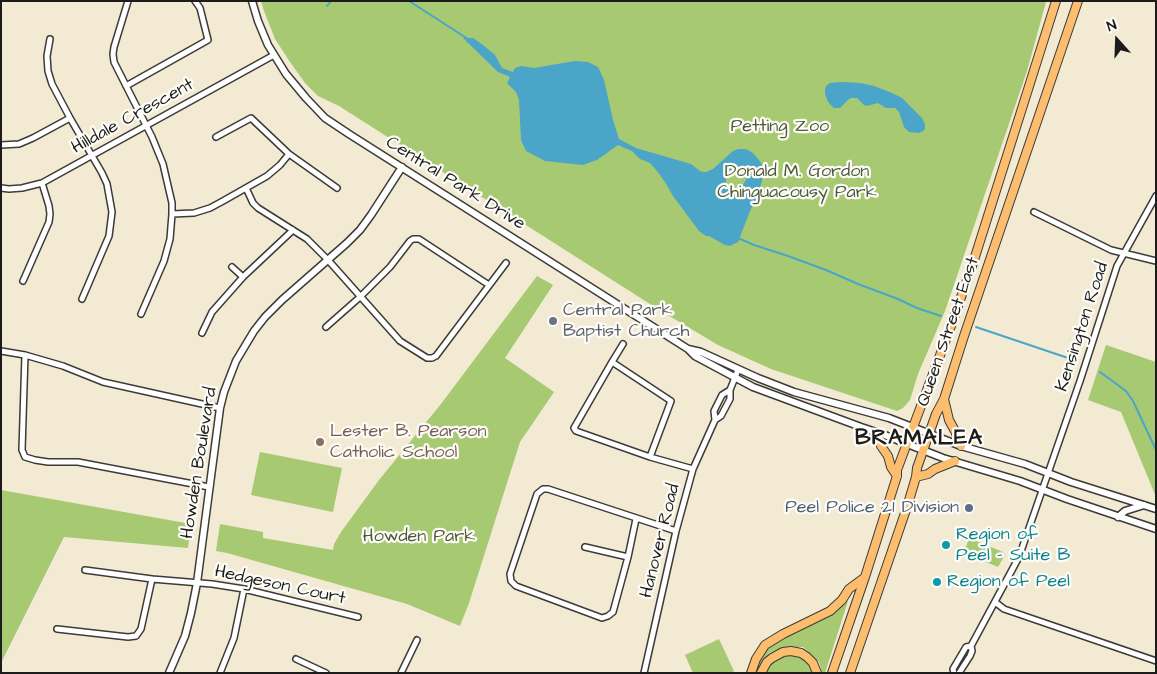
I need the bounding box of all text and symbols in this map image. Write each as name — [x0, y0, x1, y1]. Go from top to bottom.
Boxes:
north arrow — [1092, 15, 1142, 65]
text: N — [1104, 15, 1119, 37]
street label: Hilldale Crescent — [68, 75, 198, 159]
park label: Petting Zoo — [731, 116, 829, 138]
street label: Central Park Drive — [381, 132, 529, 236]
park label: Donald M. Gordon Chinguacousy Park — [717, 161, 877, 203]
street label: Queen Street East — [913, 254, 985, 410]
street label: Kensington Road — [1052, 260, 1114, 394]
place label: Central Park Baptist Church — [563, 300, 690, 342]
marker: Central Park Baptist Church — [547, 315, 559, 327]
street label: Howden Boulevard — [177, 386, 223, 540]
place label: Lester B. Pearson Catholic School — [330, 421, 486, 464]
district label: BRAMALEA — [854, 426, 984, 452]
marker: Lester B. Pearson Catholic School — [314, 436, 326, 448]
street label: Hanover Road — [636, 482, 686, 600]
place label: Peel Police 21 Division — [785, 497, 959, 519]
marker: Peel Police 21 Division — [963, 502, 975, 514]
place label: Region of Peel - Suite B — [956, 524, 1070, 566]
park label: Howden Park — [363, 526, 475, 548]
marker: Region of Peel - Suite B — [940, 539, 952, 551]
street label: Hedgeson Court — [212, 562, 348, 610]
place label: Region of Peel — [947, 571, 1070, 593]
marker: Region of Peel — [931, 576, 943, 588]

